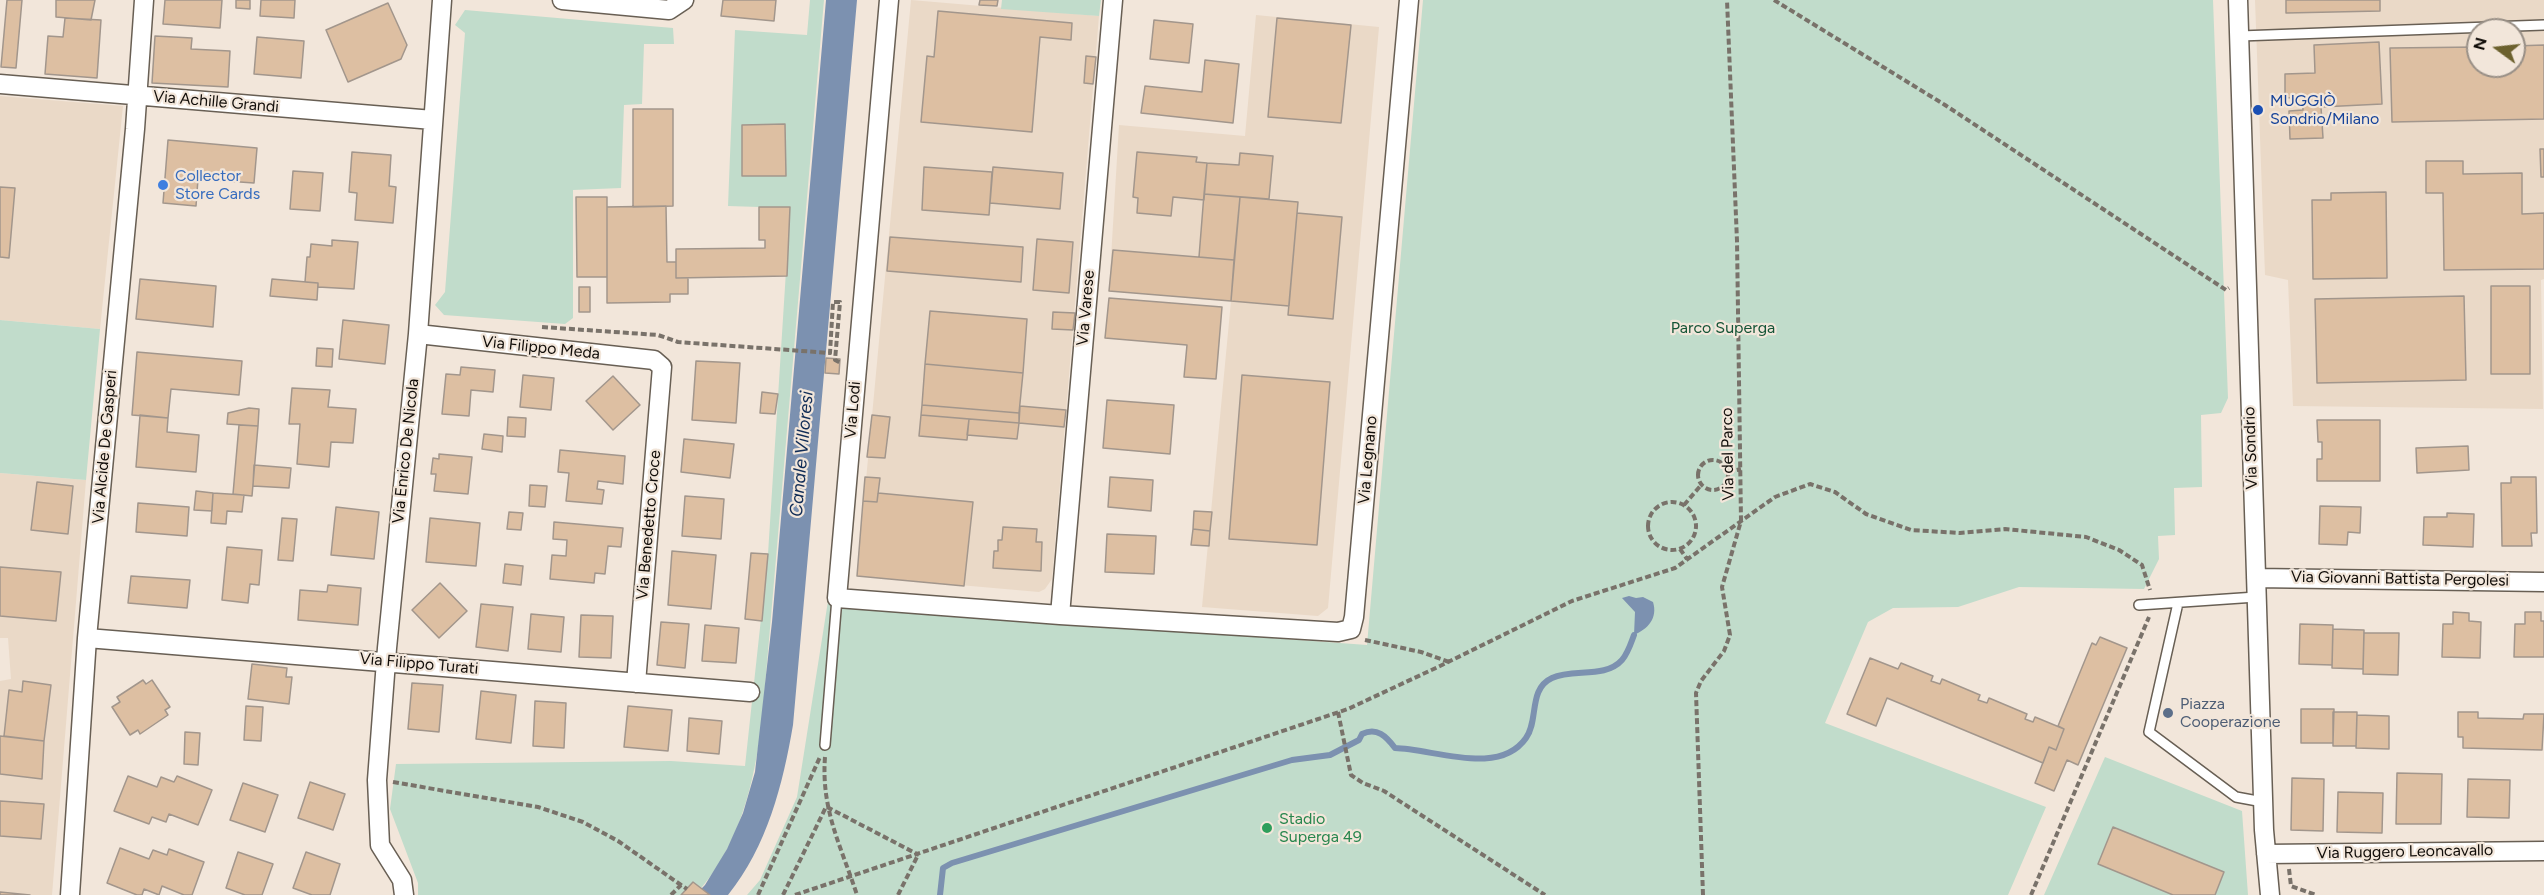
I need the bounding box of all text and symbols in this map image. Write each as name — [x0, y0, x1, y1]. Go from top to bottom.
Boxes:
north arrow — [2466, 18, 2526, 78]
text: N — [2469, 35, 2491, 52]
street label: Via Achille Grandi — [152, 87, 280, 117]
place label: MUGGIÒ Sondrio/Milano — [2270, 91, 2379, 129]
marker: MUGGIÒ Sondrio/Milano — [2251, 103, 2265, 117]
place label: Collector Store Cards — [175, 166, 260, 204]
marker: Collector Store Cards — [156, 178, 170, 192]
street label: Via Varese — [1073, 269, 1099, 347]
park label: Parco Superga — [1671, 318, 1775, 338]
street label: Via Filippo Meda — [481, 332, 601, 364]
street label: Via Alcide De Gasperi — [89, 369, 121, 525]
street label: Via Enrico De Nicola — [389, 378, 423, 524]
street label: Via Lodi — [841, 380, 865, 440]
water label: Canale Villoresi — [786, 390, 818, 518]
street label: Via Sondrio — [2240, 406, 2262, 490]
street label: Via del Parco — [1718, 407, 1738, 501]
street label: Via Legnano — [1355, 415, 1381, 505]
street label: Via Benedetto Croce — [633, 449, 665, 601]
street label: Via Giovanni Battista Pergolesi — [2291, 567, 2509, 591]
street label: Via Filippo Turati — [359, 649, 479, 679]
place label: Piazza Cooperazione — [2180, 694, 2280, 732]
marker: Piazza Cooperazione — [2161, 706, 2175, 720]
place label: Stadio Superga 49 — [1279, 809, 1362, 847]
marker: Stadio Superga 49 — [1260, 821, 1274, 835]
street label: Via Ruggero Leoncavallo — [2317, 841, 2493, 863]

